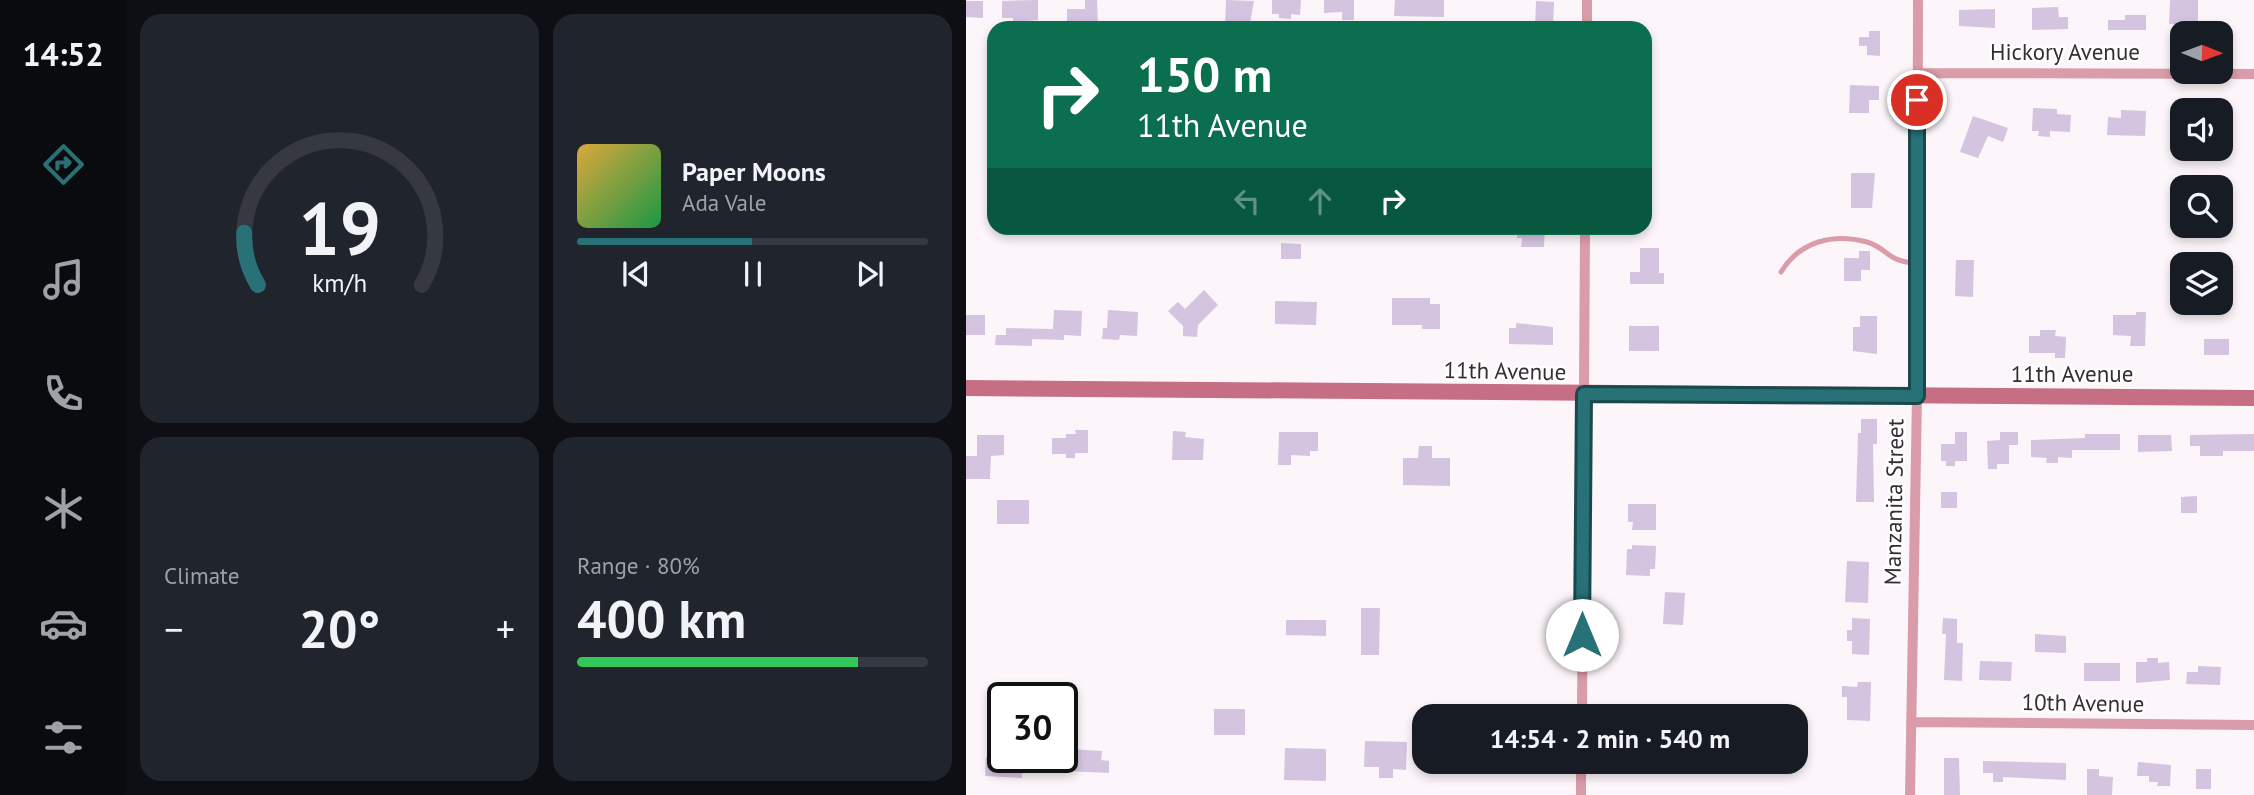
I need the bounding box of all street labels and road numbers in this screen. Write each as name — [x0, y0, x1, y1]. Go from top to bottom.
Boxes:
street label: Hickory Avenue — [1990, 37, 2140, 66]
street label: 11th Avenue — [1443, 355, 1567, 386]
street label: 11th Avenue — [2011, 359, 2133, 388]
street label: Manzanita Street — [1878, 418, 1909, 586]
street label: 10th Avenue — [2021, 687, 2145, 718]

